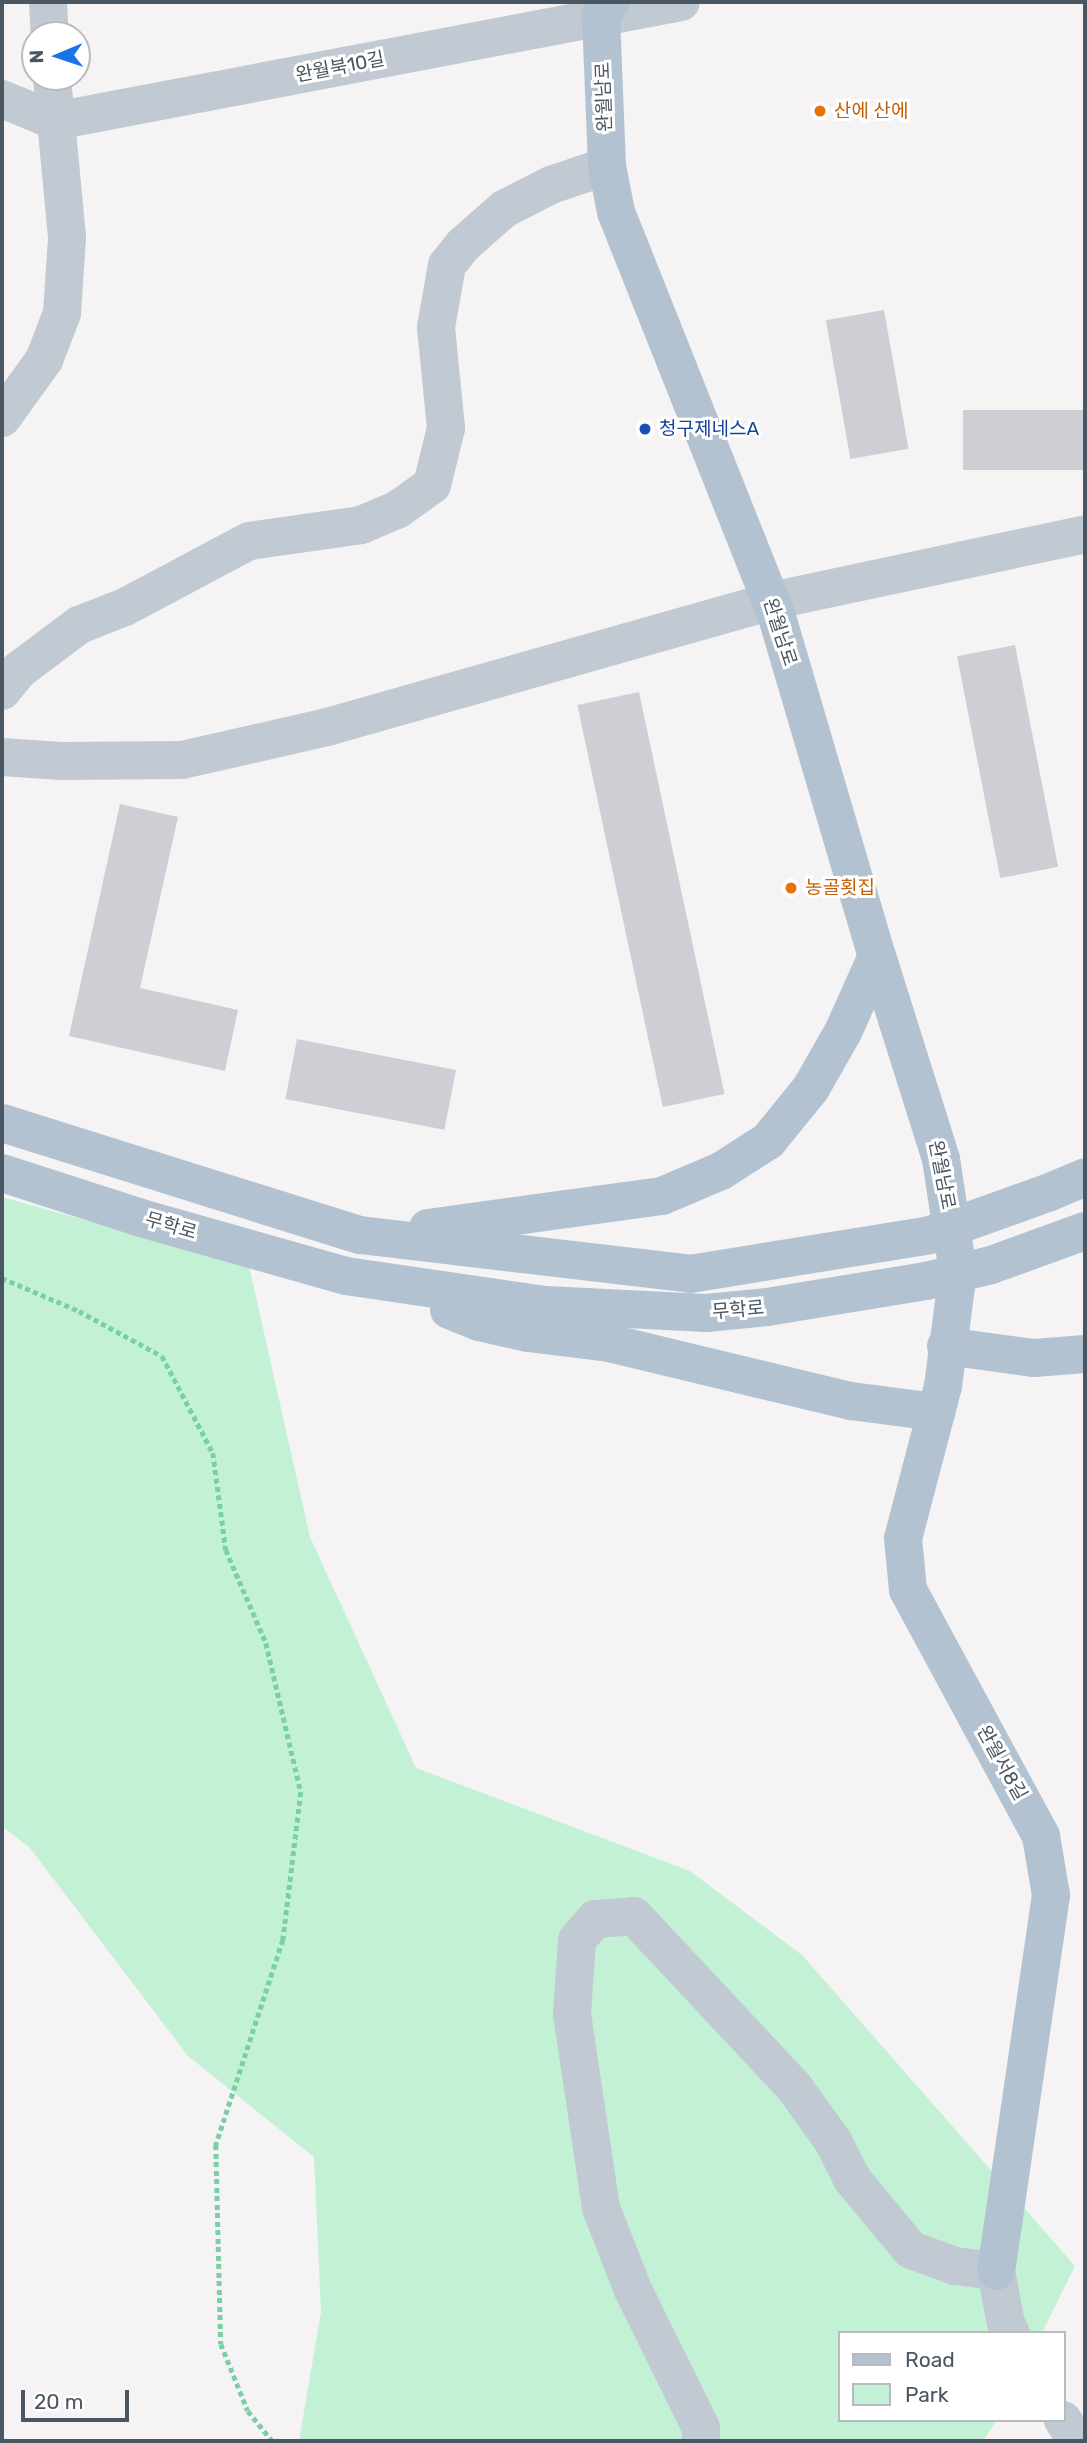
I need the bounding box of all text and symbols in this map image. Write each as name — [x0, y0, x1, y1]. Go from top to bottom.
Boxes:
north arrow — [21, 21, 91, 91]
street label: 완월북10길 — [294, 47, 386, 87]
text: N — [25, 49, 48, 64]
street label: 완월남로 — [591, 62, 617, 132]
place label: 산에 산에 — [834, 100, 909, 122]
marker: 산에 산에 — [812, 103, 828, 119]
place label: 청구제네스A — [659, 418, 759, 440]
marker: 청구제네스A — [637, 421, 653, 437]
street label: 완월남로 — [758, 595, 802, 669]
place label: 농골횟집 — [805, 877, 875, 899]
marker: 농골횟집 — [783, 880, 799, 896]
street label: 완월남로 — [924, 1139, 960, 1211]
street label: 무학로 — [143, 1208, 199, 1244]
street label: 무학로 — [711, 1296, 765, 1324]
street label: 완월서8길 — [972, 1722, 1032, 1804]
legend — [838, 2331, 1066, 2422]
text: Road — [905, 2347, 955, 2372]
scale bar — [24, 2376, 133, 2420]
text: Park — [905, 2382, 949, 2407]
text: 20 m — [34, 2389, 83, 2414]

